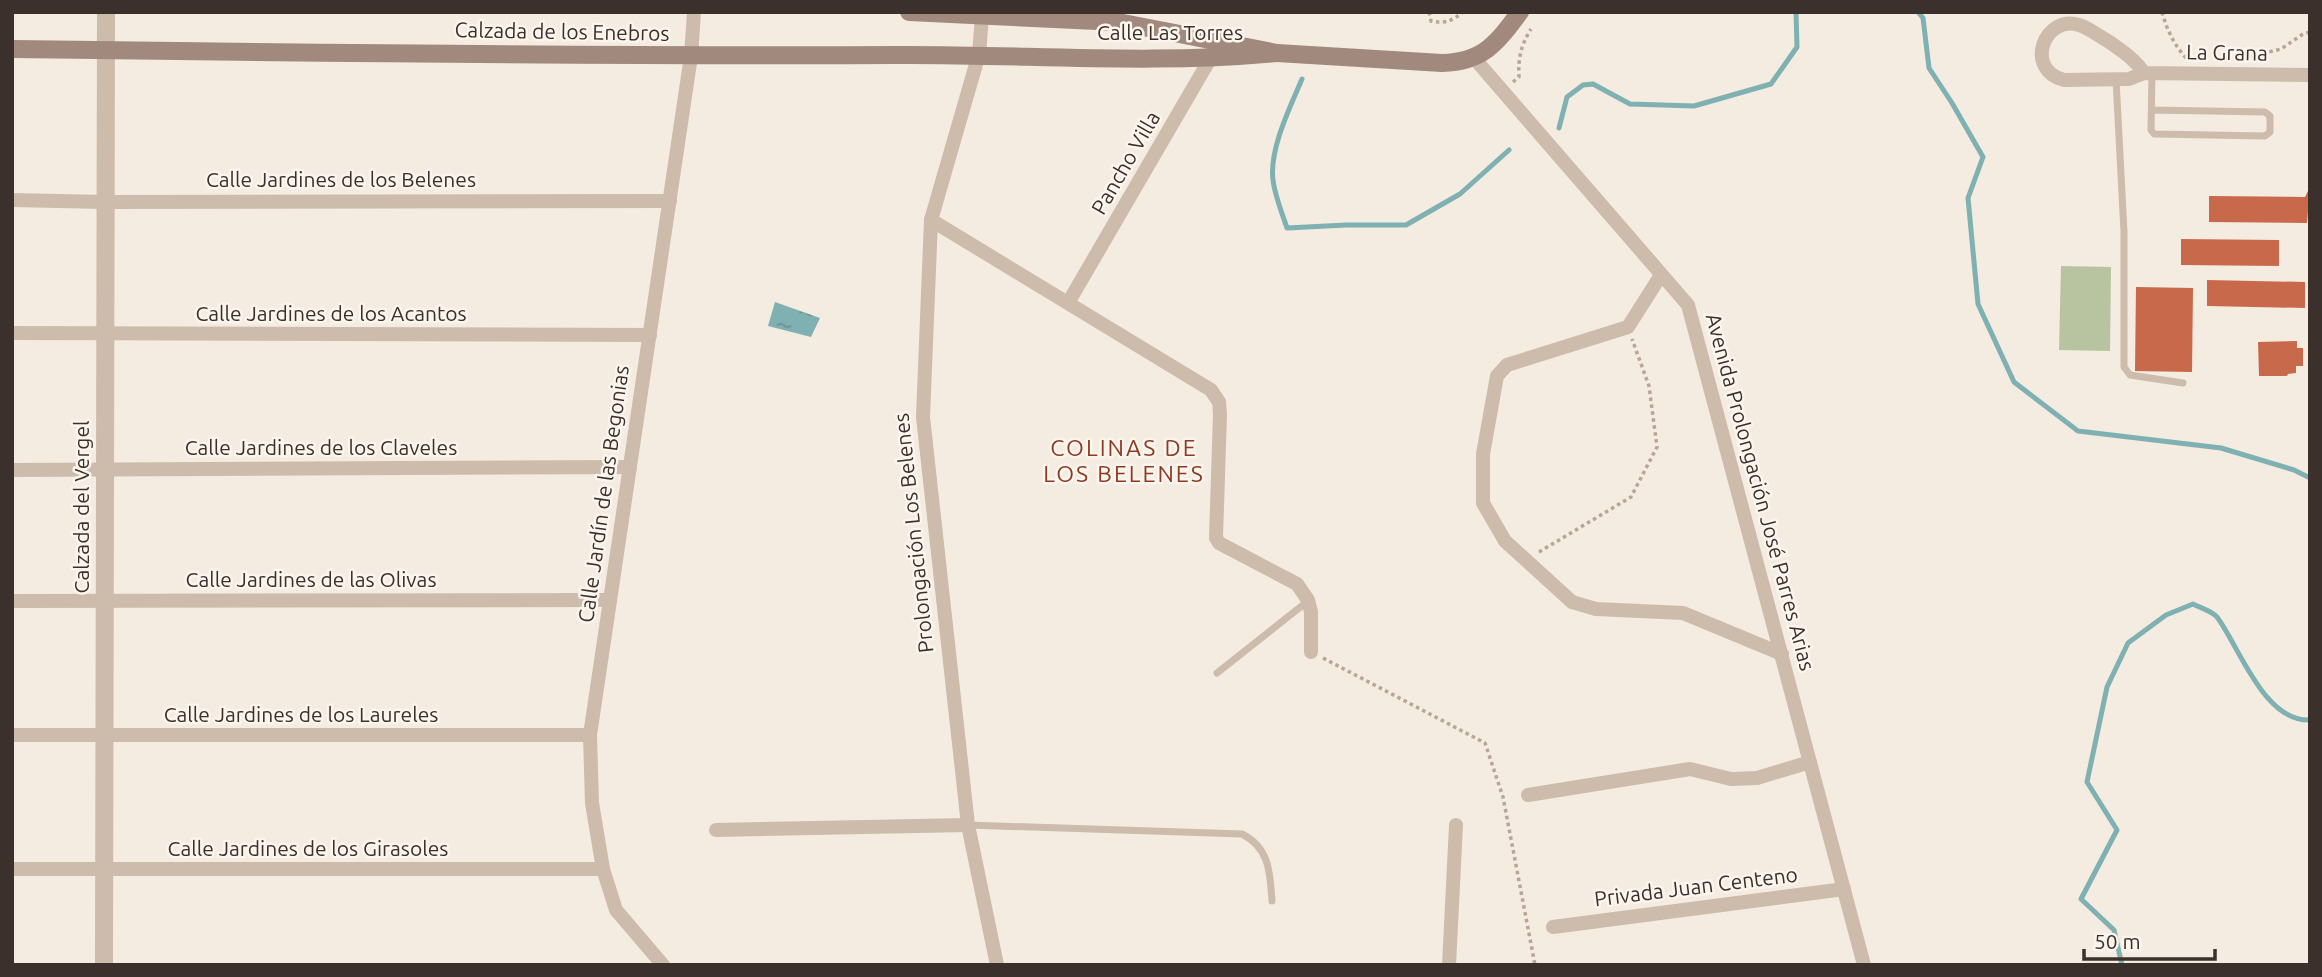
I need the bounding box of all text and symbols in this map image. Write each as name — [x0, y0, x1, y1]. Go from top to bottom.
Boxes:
street label: Calzada de los Enebros — [454, 17, 670, 45]
street label: Calle Las Torres — [1097, 20, 1243, 44]
street label: La Grana — [2186, 39, 2268, 65]
street label: Pancho Villa — [1086, 107, 1164, 218]
street label: Calle Jardines de los Belenes — [206, 167, 476, 191]
street label: Calle Jardines de los Acantos — [195, 301, 467, 325]
street label: Avenida Prolongación José Parres Arias — [1702, 310, 1820, 673]
street label: Calle Jardín de las Begonias — [573, 364, 633, 624]
street label: Prolongación Los Belenes — [888, 412, 938, 654]
street label: Calzada del Vergel — [69, 421, 93, 594]
street label: Calle Jardines de los Claveles — [185, 435, 457, 459]
district label: COLINAS DE LOS BELENES — [1043, 435, 1205, 486]
street label: Calle Jardines de las Olivas — [186, 567, 437, 591]
street label: Calle Jardines de los Laureles — [164, 702, 438, 726]
street label: Calle Jardines de los Girasoles — [168, 836, 448, 860]
street label: Privada Juan Centeno — [1593, 862, 1799, 910]
scale bar — [2084, 918, 2215, 962]
text: 50 m — [2094, 929, 2141, 953]

